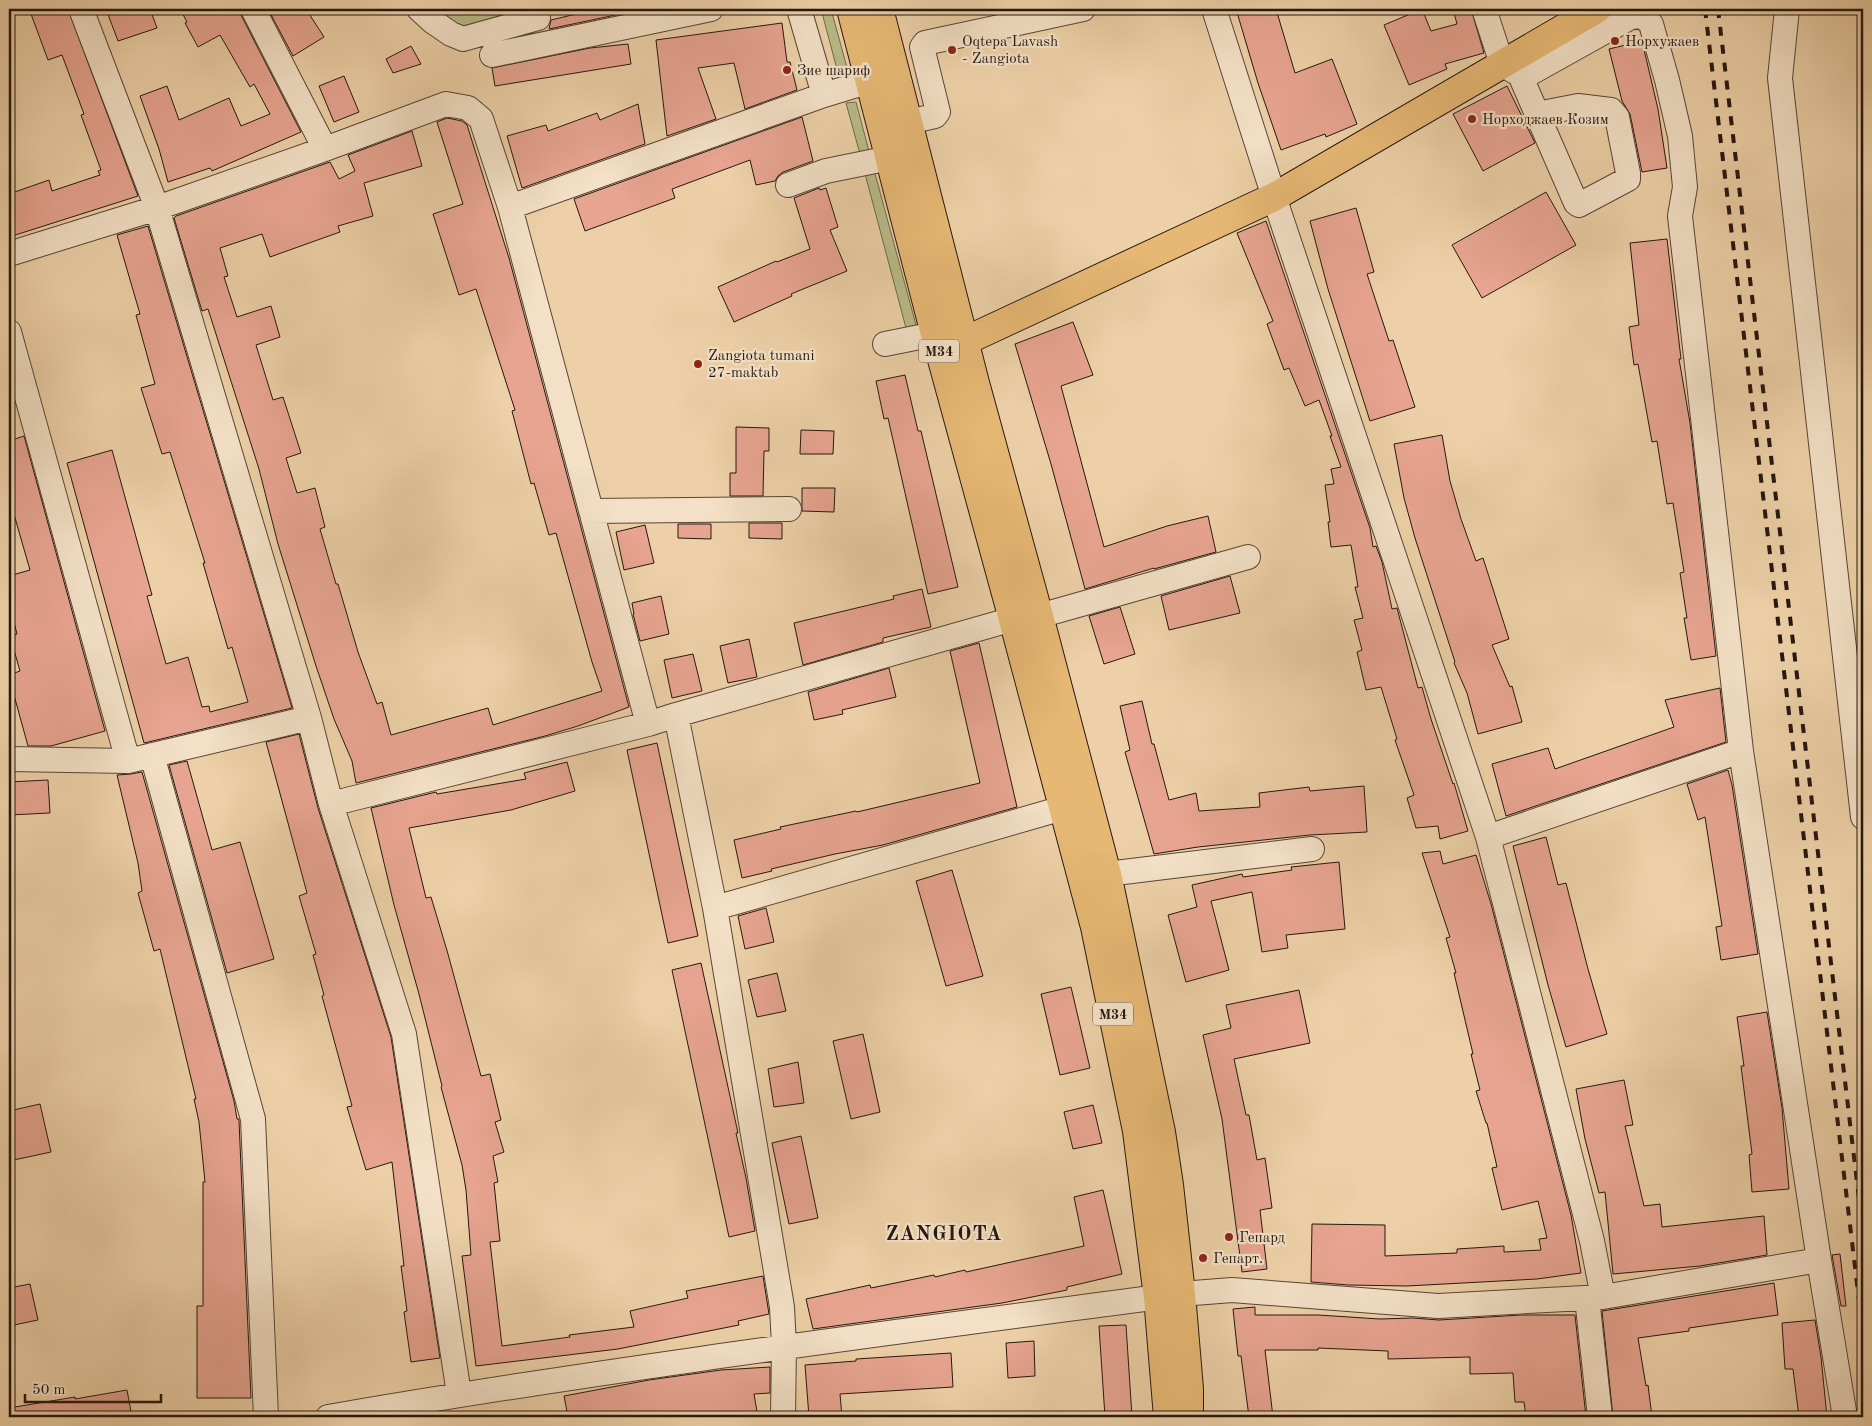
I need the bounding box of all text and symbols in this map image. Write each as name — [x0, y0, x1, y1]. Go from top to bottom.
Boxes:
place label: Oqtepa Lavash - Zangiota — [962, 35, 1058, 67]
marker: Норхужаев — [1609, 35, 1621, 47]
place label: Норхужаев — [1625, 35, 1699, 50]
marker: Oqtepa Lavash - Zangiota — [946, 44, 958, 56]
marker: Зие шариф — [781, 64, 793, 76]
place label: Зие шариф — [797, 64, 870, 79]
marker: Норходжаев Козим — [1466, 113, 1478, 125]
place label: Норходжаев Козим — [1482, 113, 1609, 128]
road number: M34 — [919, 340, 959, 362]
place label: Zangiota tumani 27-maktab — [708, 349, 814, 381]
marker: Zangiota tumani 27-maktab — [692, 358, 704, 370]
road number: M34 — [1093, 1002, 1133, 1026]
district label: ZANGIOTA — [886, 1225, 1002, 1245]
marker: Гепард — [1223, 1231, 1235, 1243]
place label: Гепард — [1239, 1231, 1286, 1246]
marker: Гепарт. — [1197, 1252, 1209, 1264]
place label: Гепарт. — [1213, 1252, 1263, 1267]
scale bar — [25, 1371, 161, 1403]
text: 50 m — [32, 1383, 66, 1398]

